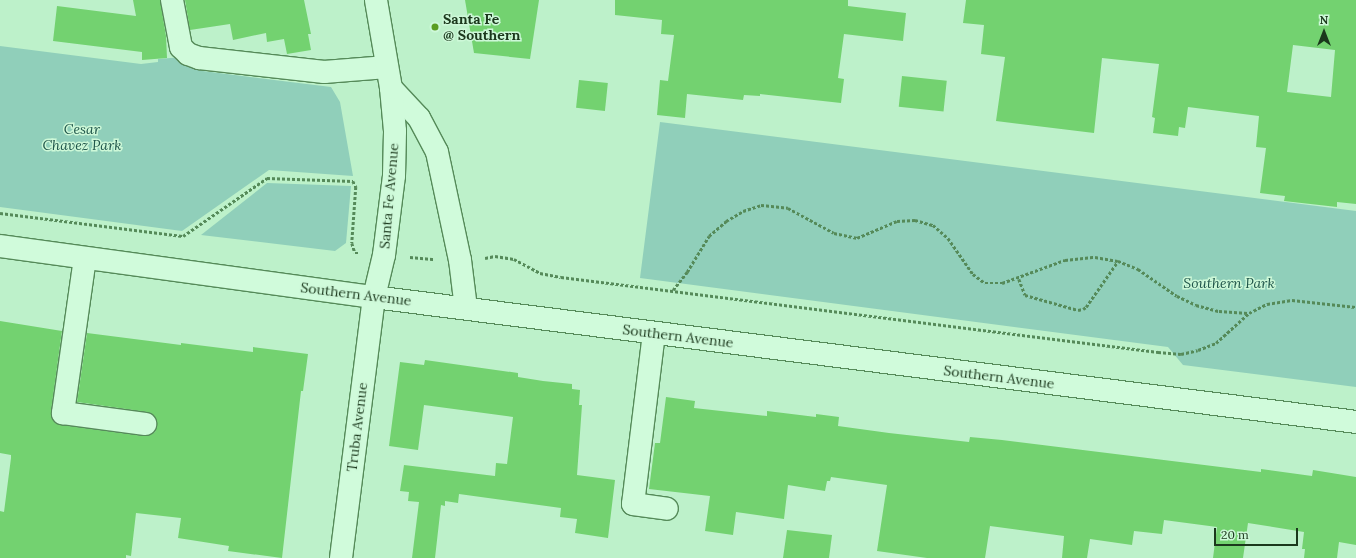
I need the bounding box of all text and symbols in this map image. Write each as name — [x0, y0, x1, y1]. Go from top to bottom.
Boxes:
place label: Santa Fe @ Southern — [443, 11, 520, 44]
north arrow — [1304, 12, 1344, 52]
text: N — [1320, 13, 1328, 27]
marker: Santa Fe @ Southern — [430, 22, 440, 32]
park label: Cesar Chavez Park — [43, 121, 121, 154]
street label: Santa Fe Avenue — [376, 142, 402, 250]
park label: Southern Park — [1183, 275, 1275, 291]
street label: Southern Avenue — [300, 279, 412, 309]
street label: Southern Avenue — [622, 321, 734, 351]
street label: Southern Avenue — [943, 362, 1055, 392]
street label: Truba Avenue — [343, 381, 371, 473]
scale bar — [1216, 520, 1300, 546]
text: 20 m — [1221, 527, 1249, 542]

